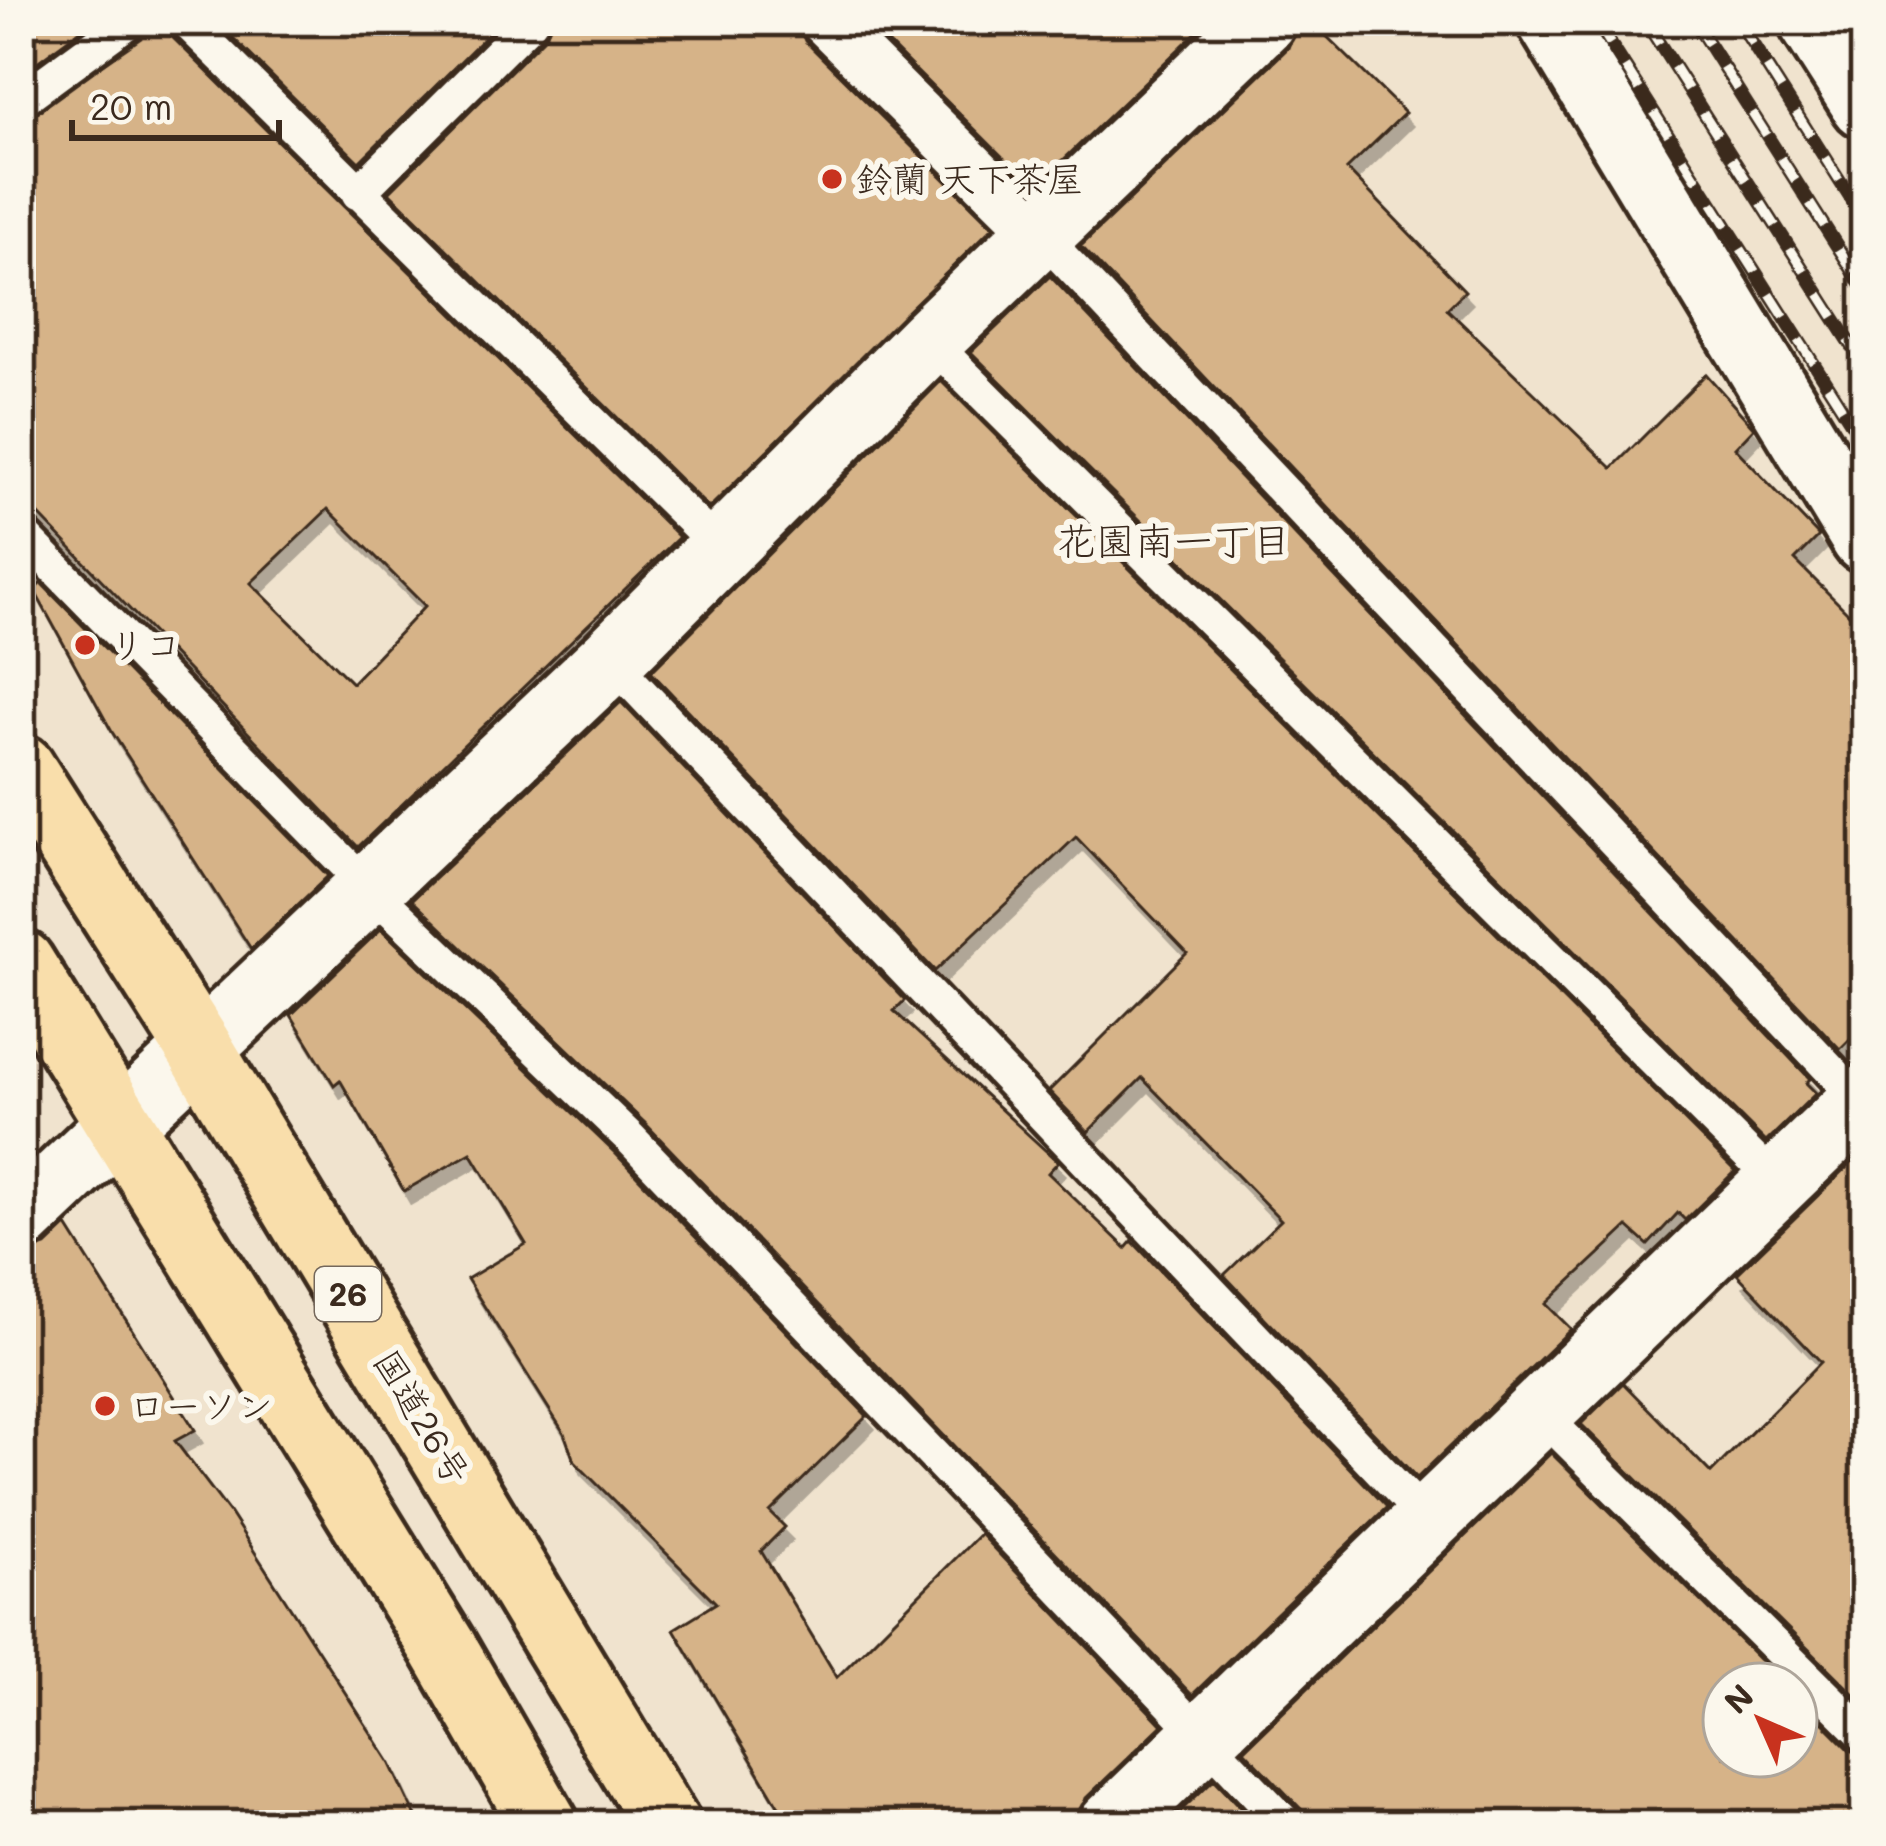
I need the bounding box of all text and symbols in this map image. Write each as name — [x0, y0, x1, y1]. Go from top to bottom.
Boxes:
scale bar — [72, 66, 279, 140]
text: 20 m — [90, 82, 172, 129]
place label: 鈴蘭 天下茶屋 — [856, 154, 1084, 201]
marker: 鈴蘭 天下茶屋 — [819, 166, 845, 192]
district label: 花園南一丁目 — [1057, 514, 1291, 565]
place label: リコ — [109, 620, 181, 667]
marker: リコ — [72, 632, 98, 658]
road number: 26 — [315, 1267, 381, 1321]
street label: 国道26号 — [365, 1340, 482, 1493]
place label: ローソン — [129, 1381, 273, 1428]
marker: ローソン — [92, 1393, 118, 1419]
north arrow — [1700, 1660, 1820, 1780]
text: N — [1714, 1674, 1762, 1722]

